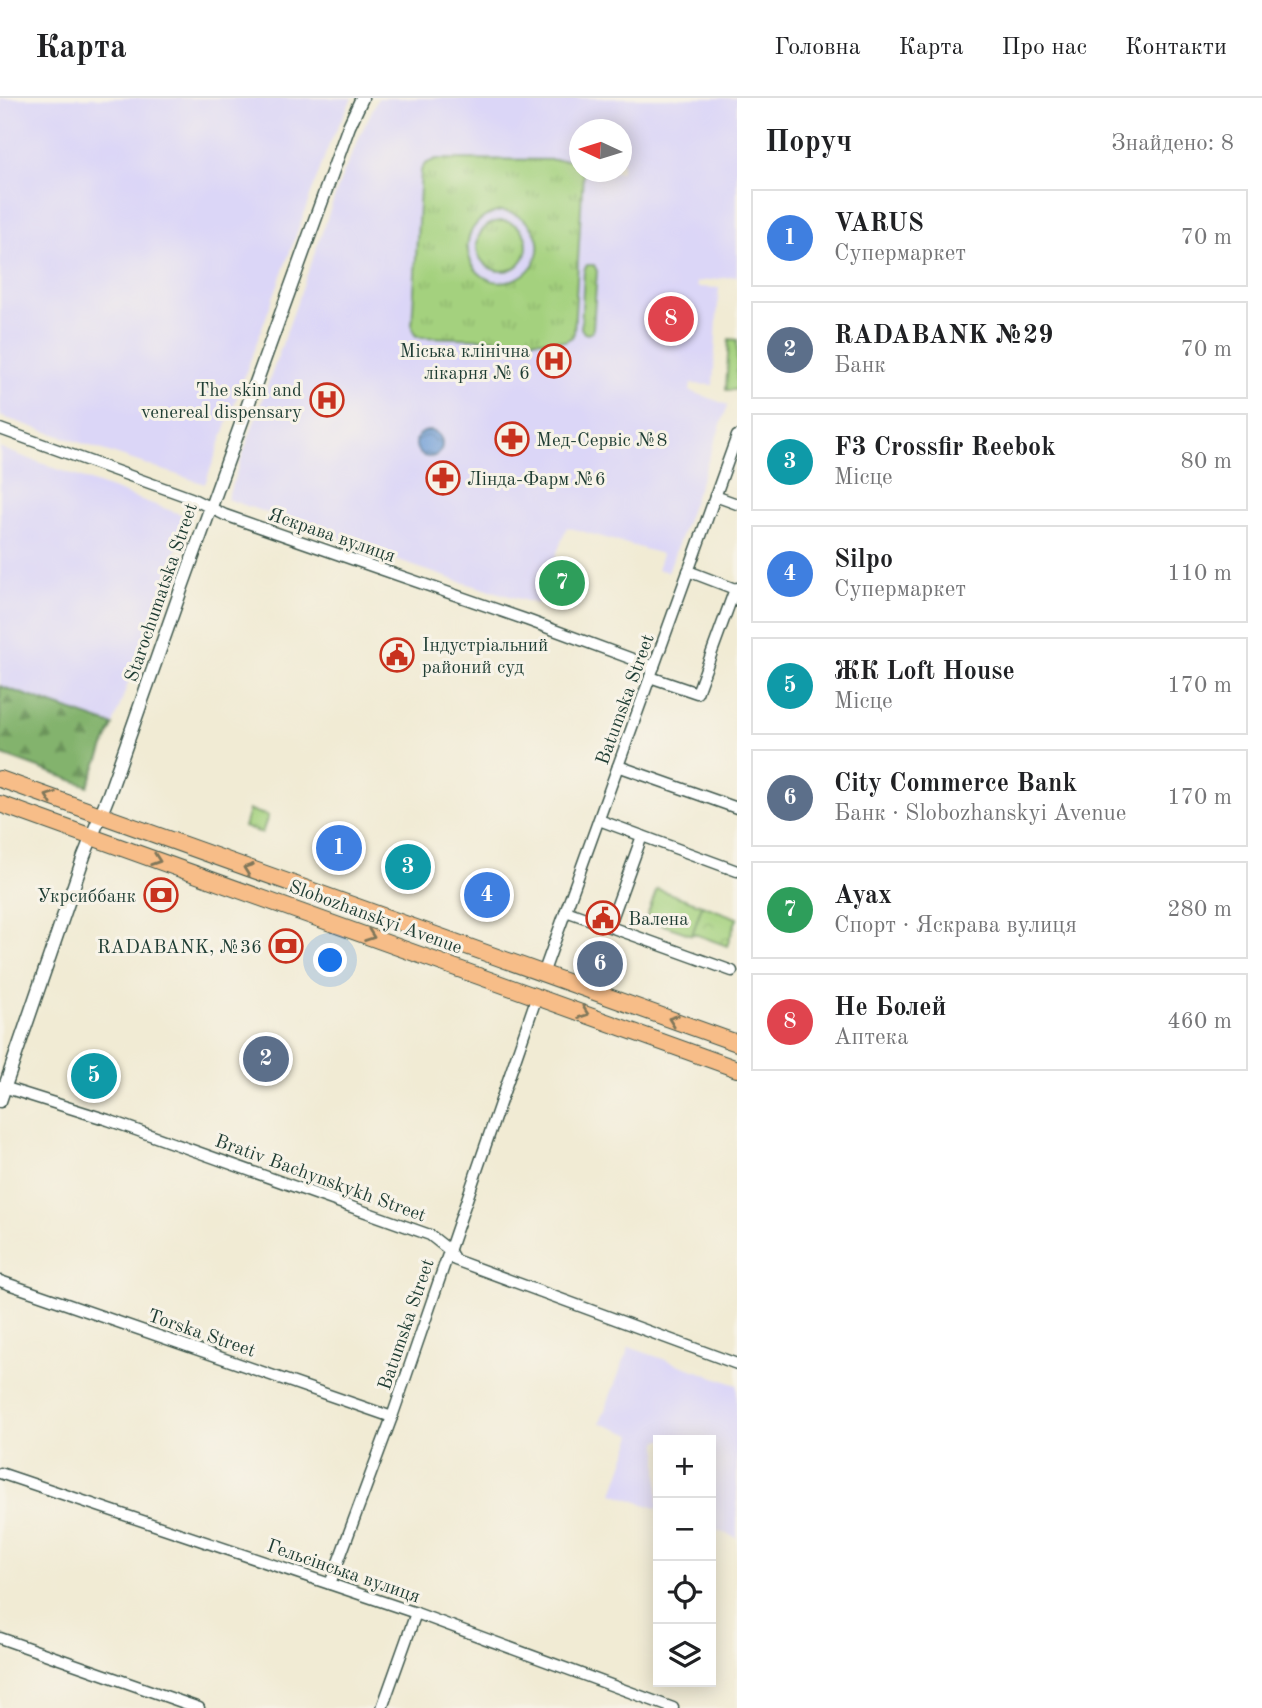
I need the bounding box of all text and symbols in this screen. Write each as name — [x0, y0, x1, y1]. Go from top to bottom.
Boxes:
text: Карта — [35, 32, 127, 65]
text: Головна — [774, 36, 861, 60]
text: Карта — [899, 36, 964, 60]
text: Про нас — [1002, 36, 1087, 60]
text: Контакти — [1125, 36, 1227, 60]
north arrow — [569, 119, 632, 182]
text: Поруч — [765, 128, 852, 158]
text: Знайдено: 8 — [1111, 132, 1234, 155]
text: VARUS — [834, 211, 924, 237]
text: 1 — [783, 226, 797, 249]
text: 70 m — [1181, 226, 1232, 249]
text: Супермаркет — [834, 242, 966, 265]
pin: 8 — [648, 293, 694, 345]
text: RADABANK №29 — [834, 323, 1053, 349]
text: 2 — [783, 338, 797, 361]
text: 70 m — [1181, 338, 1232, 361]
hospital icon: Міська клінічна лікарня № 6 — [535, 342, 573, 380]
place label: Міська клінічна лікарня № 6 — [399, 343, 531, 384]
text: Банк — [834, 354, 886, 377]
hospital icon: The skin and venereal dispensary — [308, 381, 346, 419]
place label: The skin and venereal dispensary — [141, 382, 302, 423]
pharmacy icon: Мед-Сервіс №8 — [493, 420, 531, 458]
place label: Мед-Сервіс №8 — [536, 432, 667, 451]
text: F3 Crossfir Reebok — [834, 435, 1056, 461]
text: 3 — [783, 450, 797, 473]
text: 80 m — [1181, 450, 1232, 473]
pharmacy icon: Лінда-Фарм №6 — [424, 459, 462, 497]
text: Місце — [834, 466, 893, 489]
place label: Лінда-Фарм №6 — [467, 471, 606, 490]
street label: Starochumatska Street — [123, 501, 202, 685]
street label: Яскрава вулиця — [265, 506, 397, 567]
text: Silpo — [834, 547, 893, 573]
pin: 7 — [539, 557, 585, 609]
text: 4 — [783, 562, 797, 585]
text: 110 m — [1167, 562, 1232, 585]
text: Супермаркет — [834, 578, 966, 601]
street label: Batumska Street — [594, 632, 659, 768]
public building icon: Індустріальний районий суд — [378, 636, 416, 674]
place label: Індустріальний районий суд — [422, 637, 548, 678]
text: ЖК Loft House — [834, 659, 1015, 685]
text: 5 — [783, 674, 797, 697]
text: 170 m — [1167, 674, 1232, 697]
text: Місце — [834, 690, 893, 713]
text: City Commerce Bank — [834, 771, 1077, 797]
text: 6 — [783, 786, 797, 809]
text: 170 m — [1167, 786, 1232, 809]
one-way arrow — [44, 791, 57, 805]
text: Банк · Slobozhanskyi Avenue — [834, 802, 1126, 825]
pin: 1 — [316, 822, 362, 874]
pin: 3 — [385, 841, 431, 893]
one-way arrow — [150, 852, 162, 866]
one-way arrow — [243, 863, 255, 877]
pin: 4 — [464, 869, 510, 921]
bank icon: Укрсиббанк — [142, 876, 180, 914]
street label: Slobozhanskyi Avenue — [286, 878, 464, 959]
text: Ayax — [834, 883, 892, 909]
place label: Укрсиббанк — [37, 888, 136, 907]
text: 7 — [783, 898, 797, 921]
text: 280 m — [1167, 898, 1232, 921]
public building icon: Валена — [584, 899, 622, 937]
place label: Валена — [628, 911, 689, 930]
text: Спорт · Яскрава вулиця — [834, 914, 1077, 937]
bank icon: RADABANK, №36 — [267, 927, 305, 965]
one-way arrow — [364, 928, 376, 942]
pin: 6 — [577, 938, 623, 990]
place label: RADABANK, №36 — [97, 939, 262, 958]
your location — [313, 943, 347, 977]
text: Не Болей — [834, 995, 946, 1021]
one-way arrow — [578, 1005, 590, 1019]
text: 8 — [783, 1010, 797, 1033]
text: 460 m — [1167, 1010, 1232, 1033]
one-way arrow — [667, 1014, 679, 1028]
text: Аптека — [834, 1026, 909, 1049]
pin: 2 — [243, 1033, 289, 1085]
pin: 5 — [71, 1050, 117, 1102]
street label: Brativ Bachynskykh Street — [212, 1132, 428, 1226]
street label: Batumska Street — [376, 1257, 439, 1393]
street label: Torska Street — [145, 1307, 258, 1362]
map controls — [653, 1435, 716, 1687]
button: + — [653, 1435, 716, 1498]
button: − — [653, 1498, 716, 1561]
street label: Гельсінська вулиця — [264, 1537, 422, 1608]
button: locate — [653, 1561, 716, 1624]
button: layers — [653, 1624, 716, 1687]

